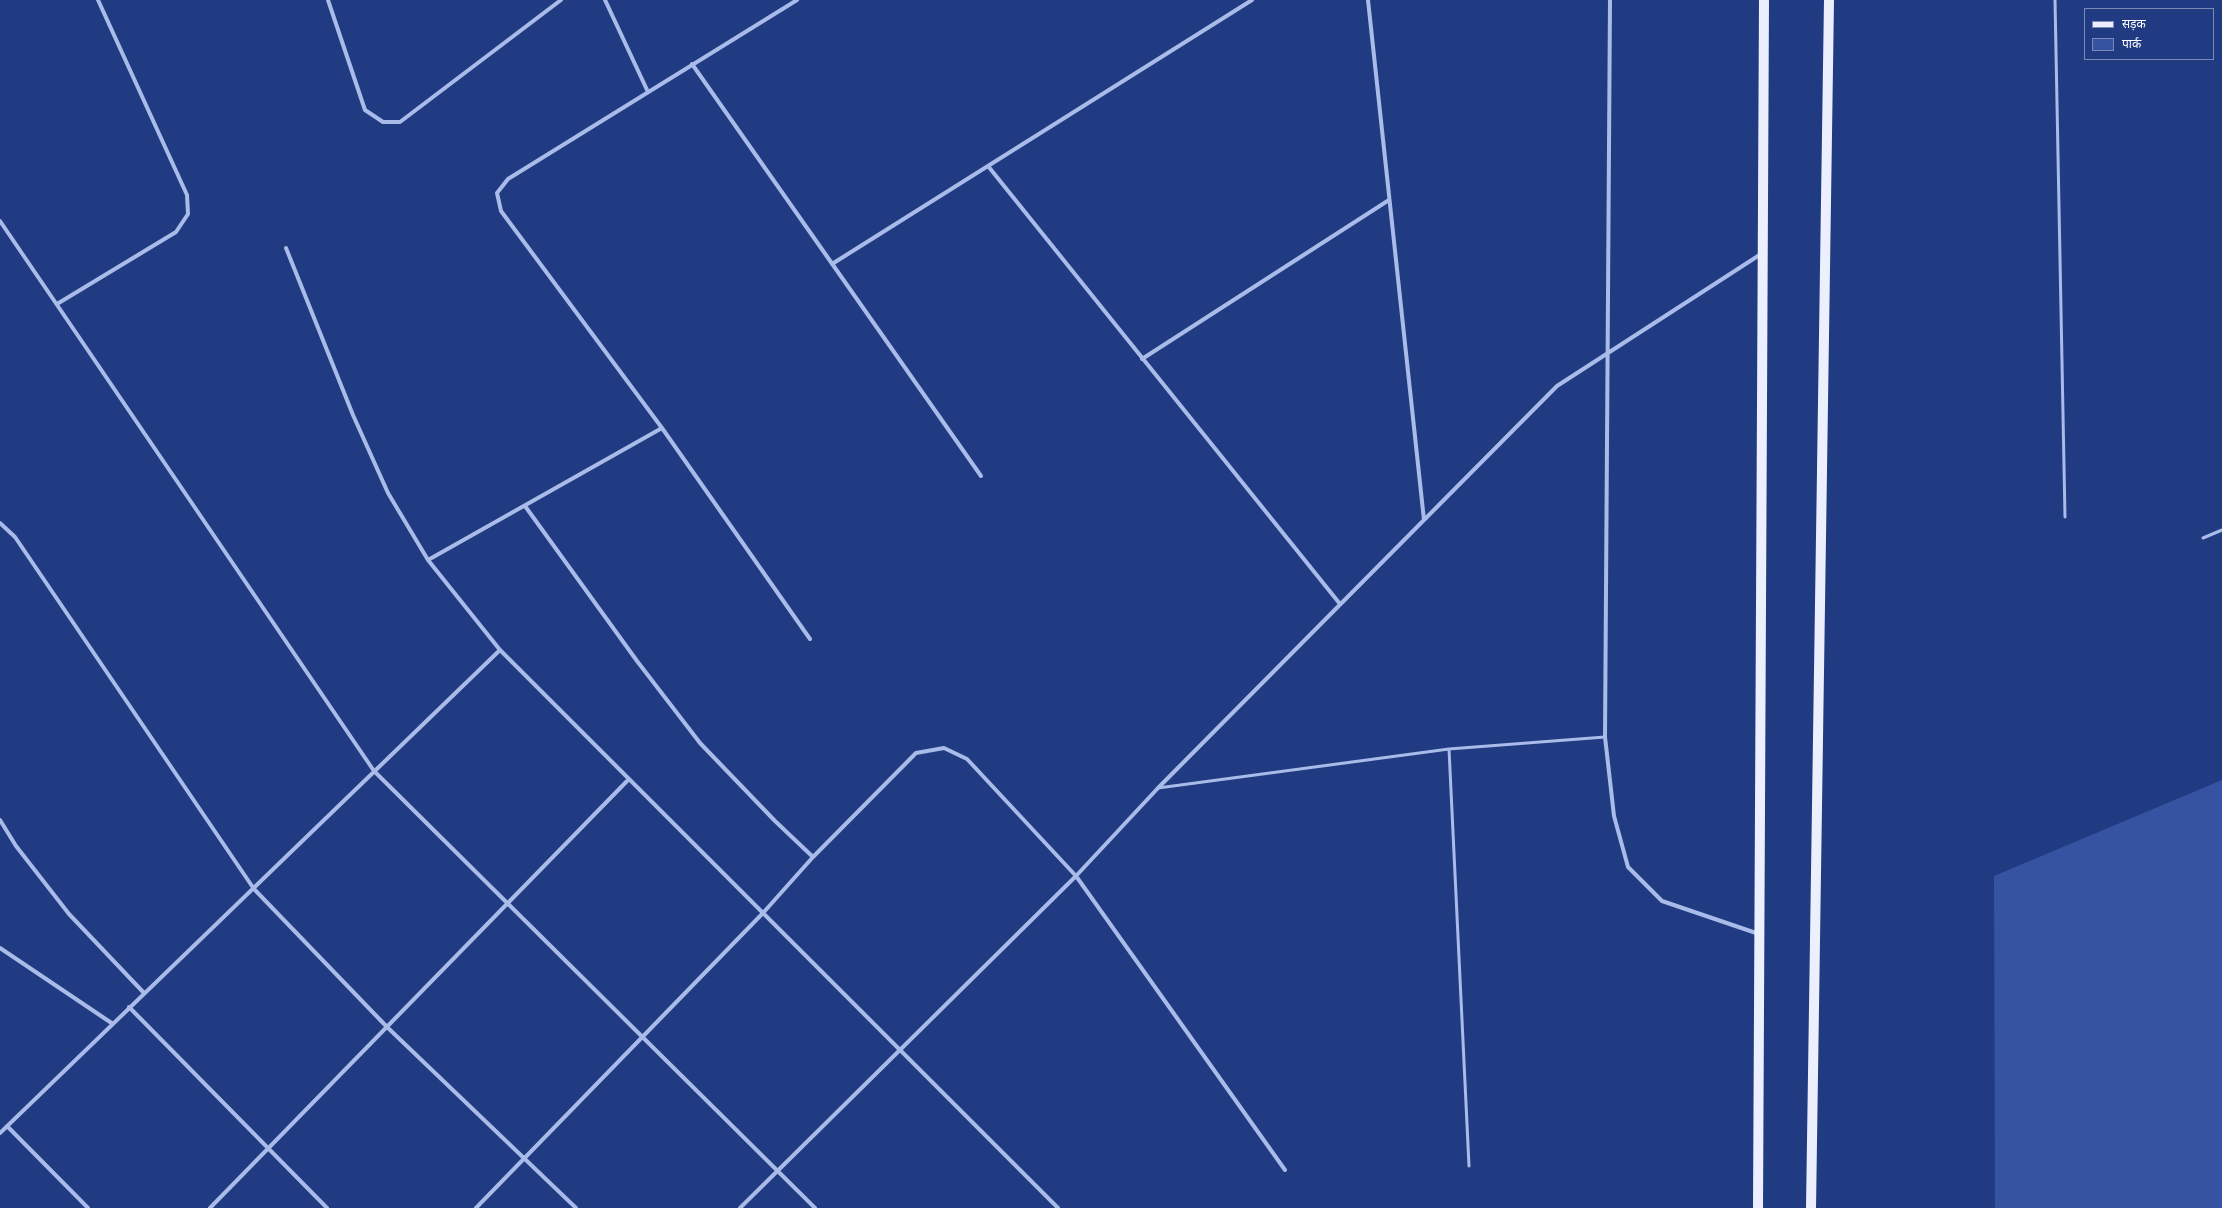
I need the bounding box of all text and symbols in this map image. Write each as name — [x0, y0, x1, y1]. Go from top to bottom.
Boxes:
legend — [2084, 8, 2214, 60]
text: सड़क — [2122, 16, 2146, 32]
text: पार्क — [2122, 36, 2141, 52]

